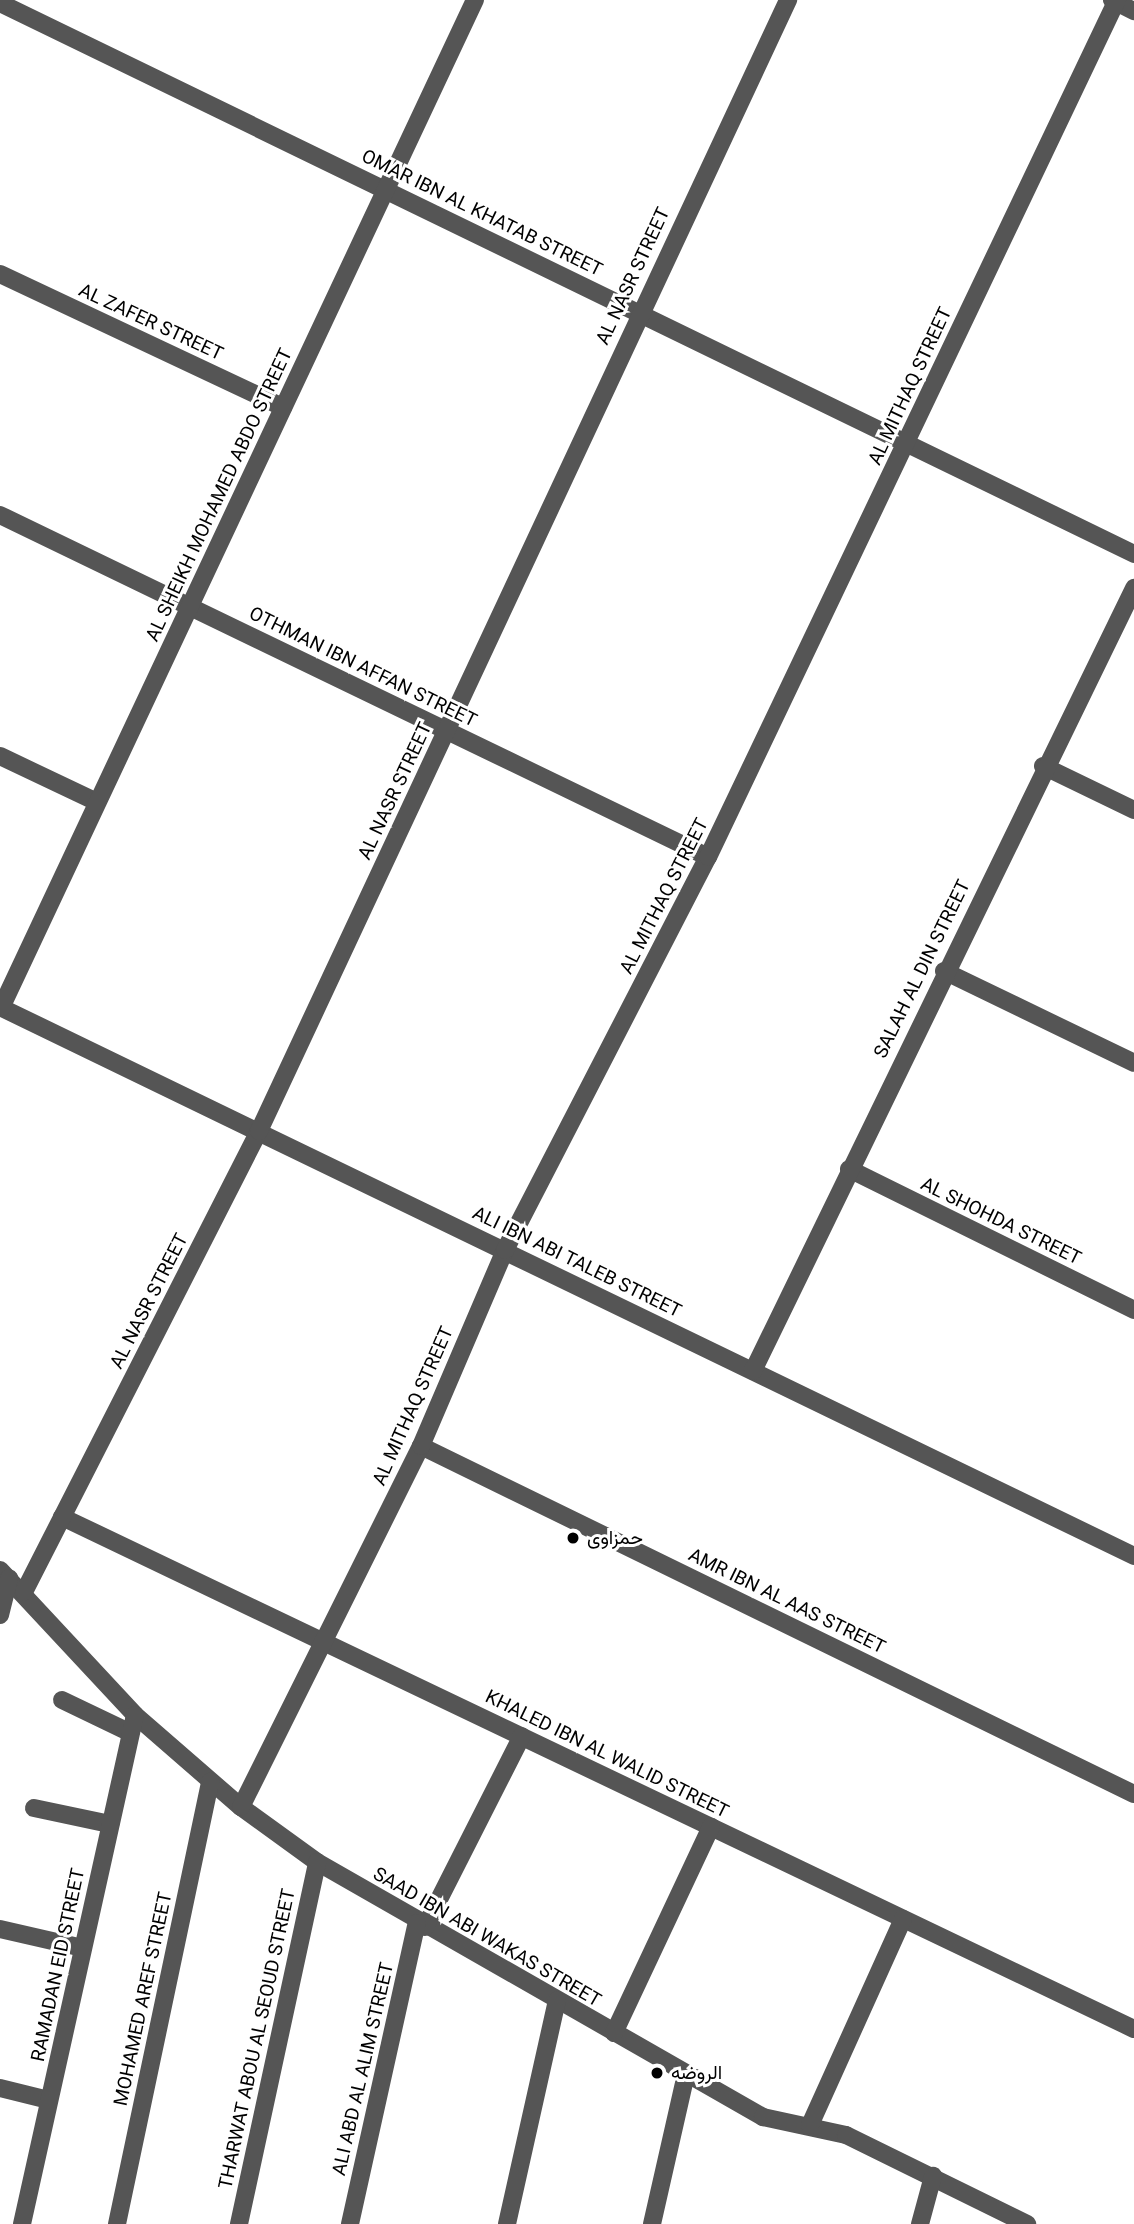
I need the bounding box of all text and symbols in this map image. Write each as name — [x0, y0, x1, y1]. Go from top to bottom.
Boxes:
street label: OMAR IBN AL KHATAB STREET — [358, 145, 606, 281]
street label: AL NASR STREET — [591, 204, 675, 348]
street label: AL ZAFER STREET — [75, 279, 227, 365]
street label: AL MITHAQ STREET — [863, 304, 957, 468]
street label: AL SHEIKH MOHAMED ABDO STREET — [141, 345, 297, 645]
street label: OTHMAN IBN AFFAN STREET — [246, 602, 480, 732]
street label: AL NASR STREET — [353, 719, 437, 863]
street label: AL MITHAQ STREET — [615, 814, 713, 978]
street label: SALAH AL DIN STREET — [869, 876, 975, 1062]
street label: AL SHOHDA STREET — [917, 1172, 1085, 1270]
street label: ALI IBN ABI TALEB STREET — [469, 1201, 685, 1323]
street label: AL NASR STREET — [105, 1230, 193, 1372]
street label: AL MITHAQ STREET — [368, 1323, 458, 1489]
place label: حمزاوى — [587, 1527, 643, 1549]
marker: حمزاوى — [565, 1530, 581, 1546]
street label: AMR IBN AL AAS STREET — [685, 1543, 889, 1659]
street label: KHALED IBN AL WALID STREET — [482, 1685, 732, 1823]
street label: SAAD IBN ABI WAKAS STREET — [369, 1862, 605, 2012]
street label: RAMADAN EID STREET — [26, 1866, 90, 2064]
street label: THARWAT ABOU AL SEOUD STREET — [214, 1887, 300, 2191]
street label: MOHAMED AREF STREET — [109, 1890, 177, 2108]
street label: ALI ABD AL ALIM STREET — [327, 1960, 399, 2178]
place label: الروضه — [671, 2062, 722, 2084]
marker: الروضه — [649, 2065, 665, 2081]

